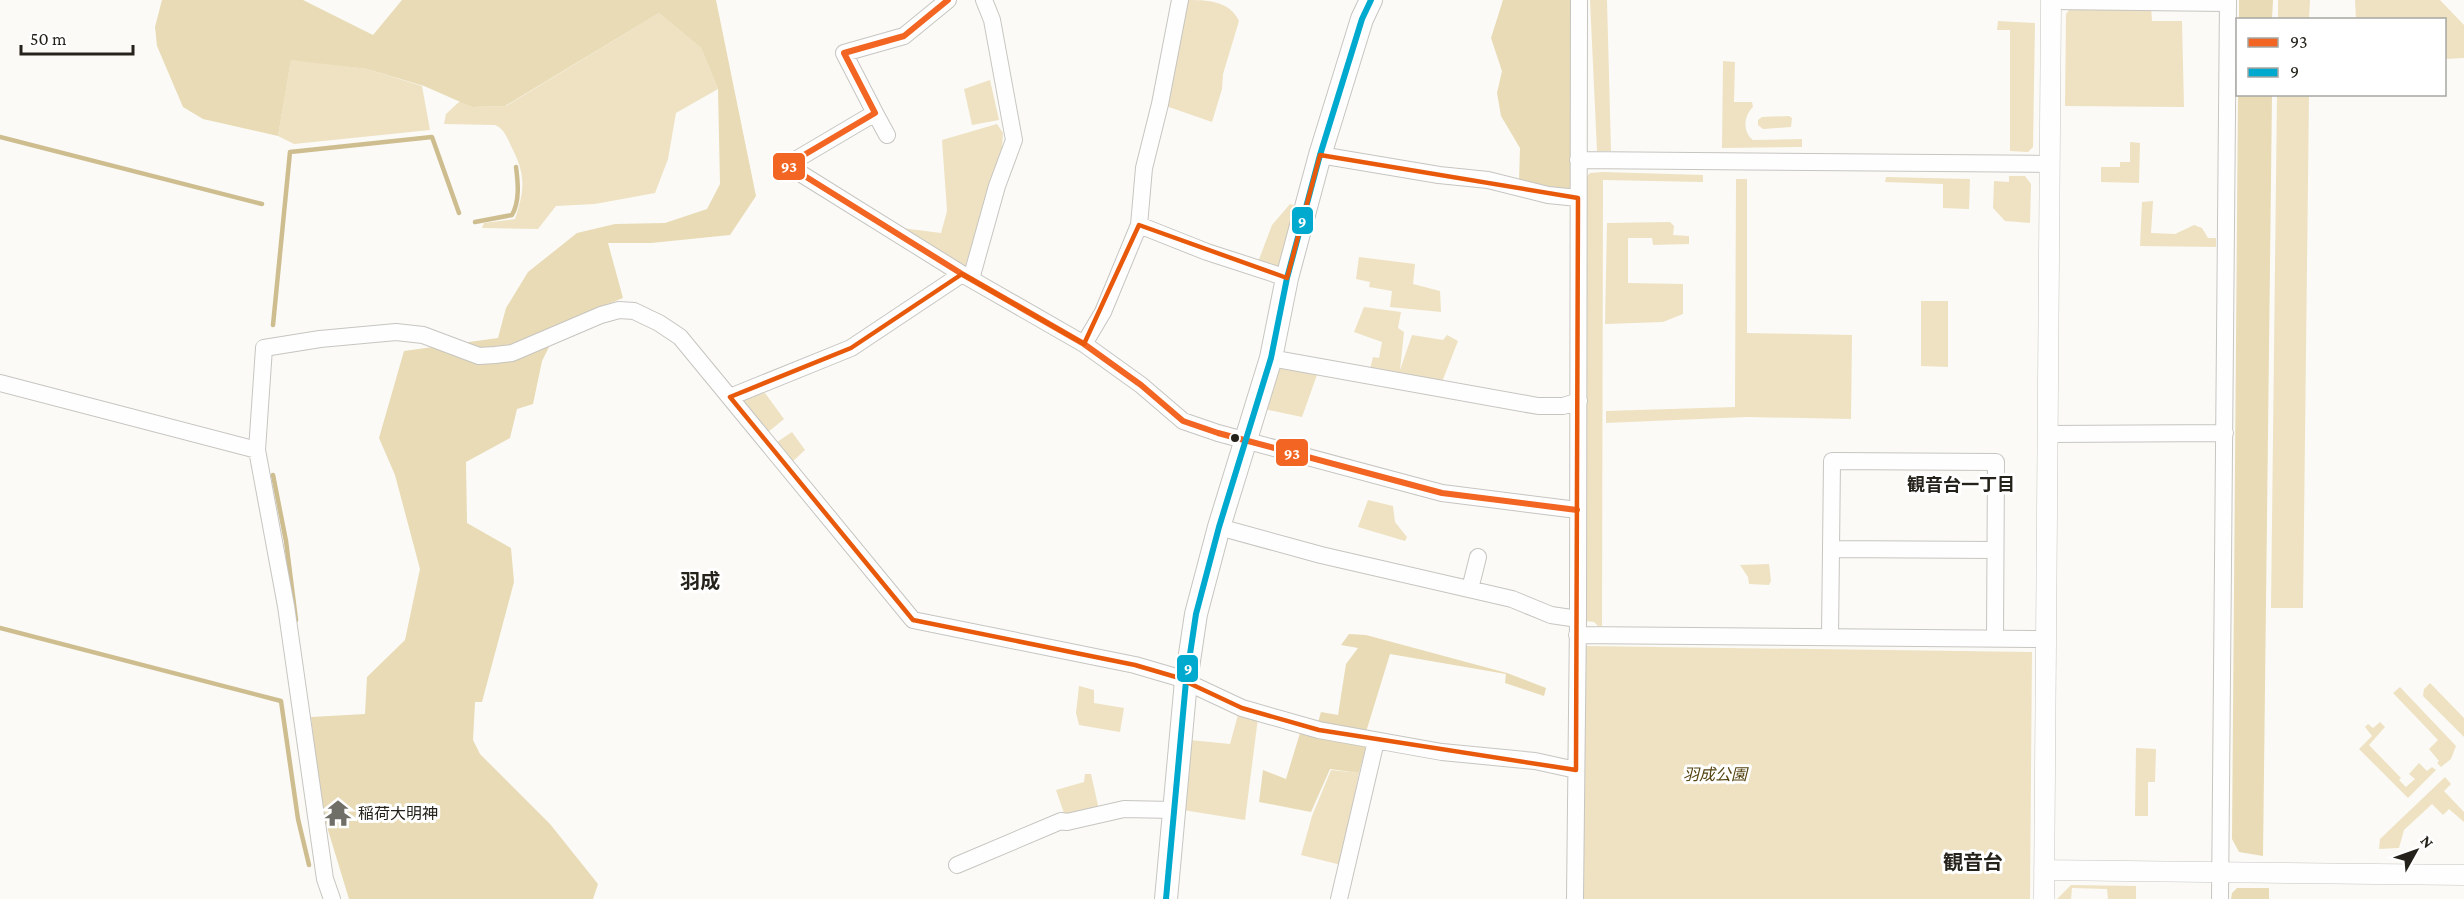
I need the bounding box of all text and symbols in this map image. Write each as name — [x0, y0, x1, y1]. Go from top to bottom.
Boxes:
scale bar — [21, 18, 134, 56]
legend — [2236, 18, 2446, 96]
text: 50 m — [30, 29, 67, 49]
text: 93 — [2290, 32, 2307, 52]
text: 9 — [2290, 62, 2299, 82]
line badge: 93 — [772, 152, 806, 181]
text: 93 — [781, 158, 797, 175]
line badge: 9 — [1291, 206, 1314, 235]
text: 9 — [1298, 213, 1306, 230]
unlabelled marker — [1229, 432, 1241, 444]
line badge: 93 — [1275, 438, 1309, 467]
text: 93 — [1284, 445, 1300, 462]
district label: 観音台一丁目 — [1907, 475, 2015, 495]
district label: 羽成 — [680, 570, 720, 592]
line badge: 9 — [1176, 654, 1199, 683]
text: 9 — [1184, 660, 1192, 677]
park label: 羽成公園 — [1683, 766, 1749, 783]
temple icon: 稲荷大明神 — [323, 798, 353, 828]
place label: 稲荷大明神 — [358, 805, 438, 822]
north arrow — [2386, 821, 2446, 881]
text: N — [2417, 832, 2437, 851]
district label: 観音台 — [1943, 851, 2003, 873]

